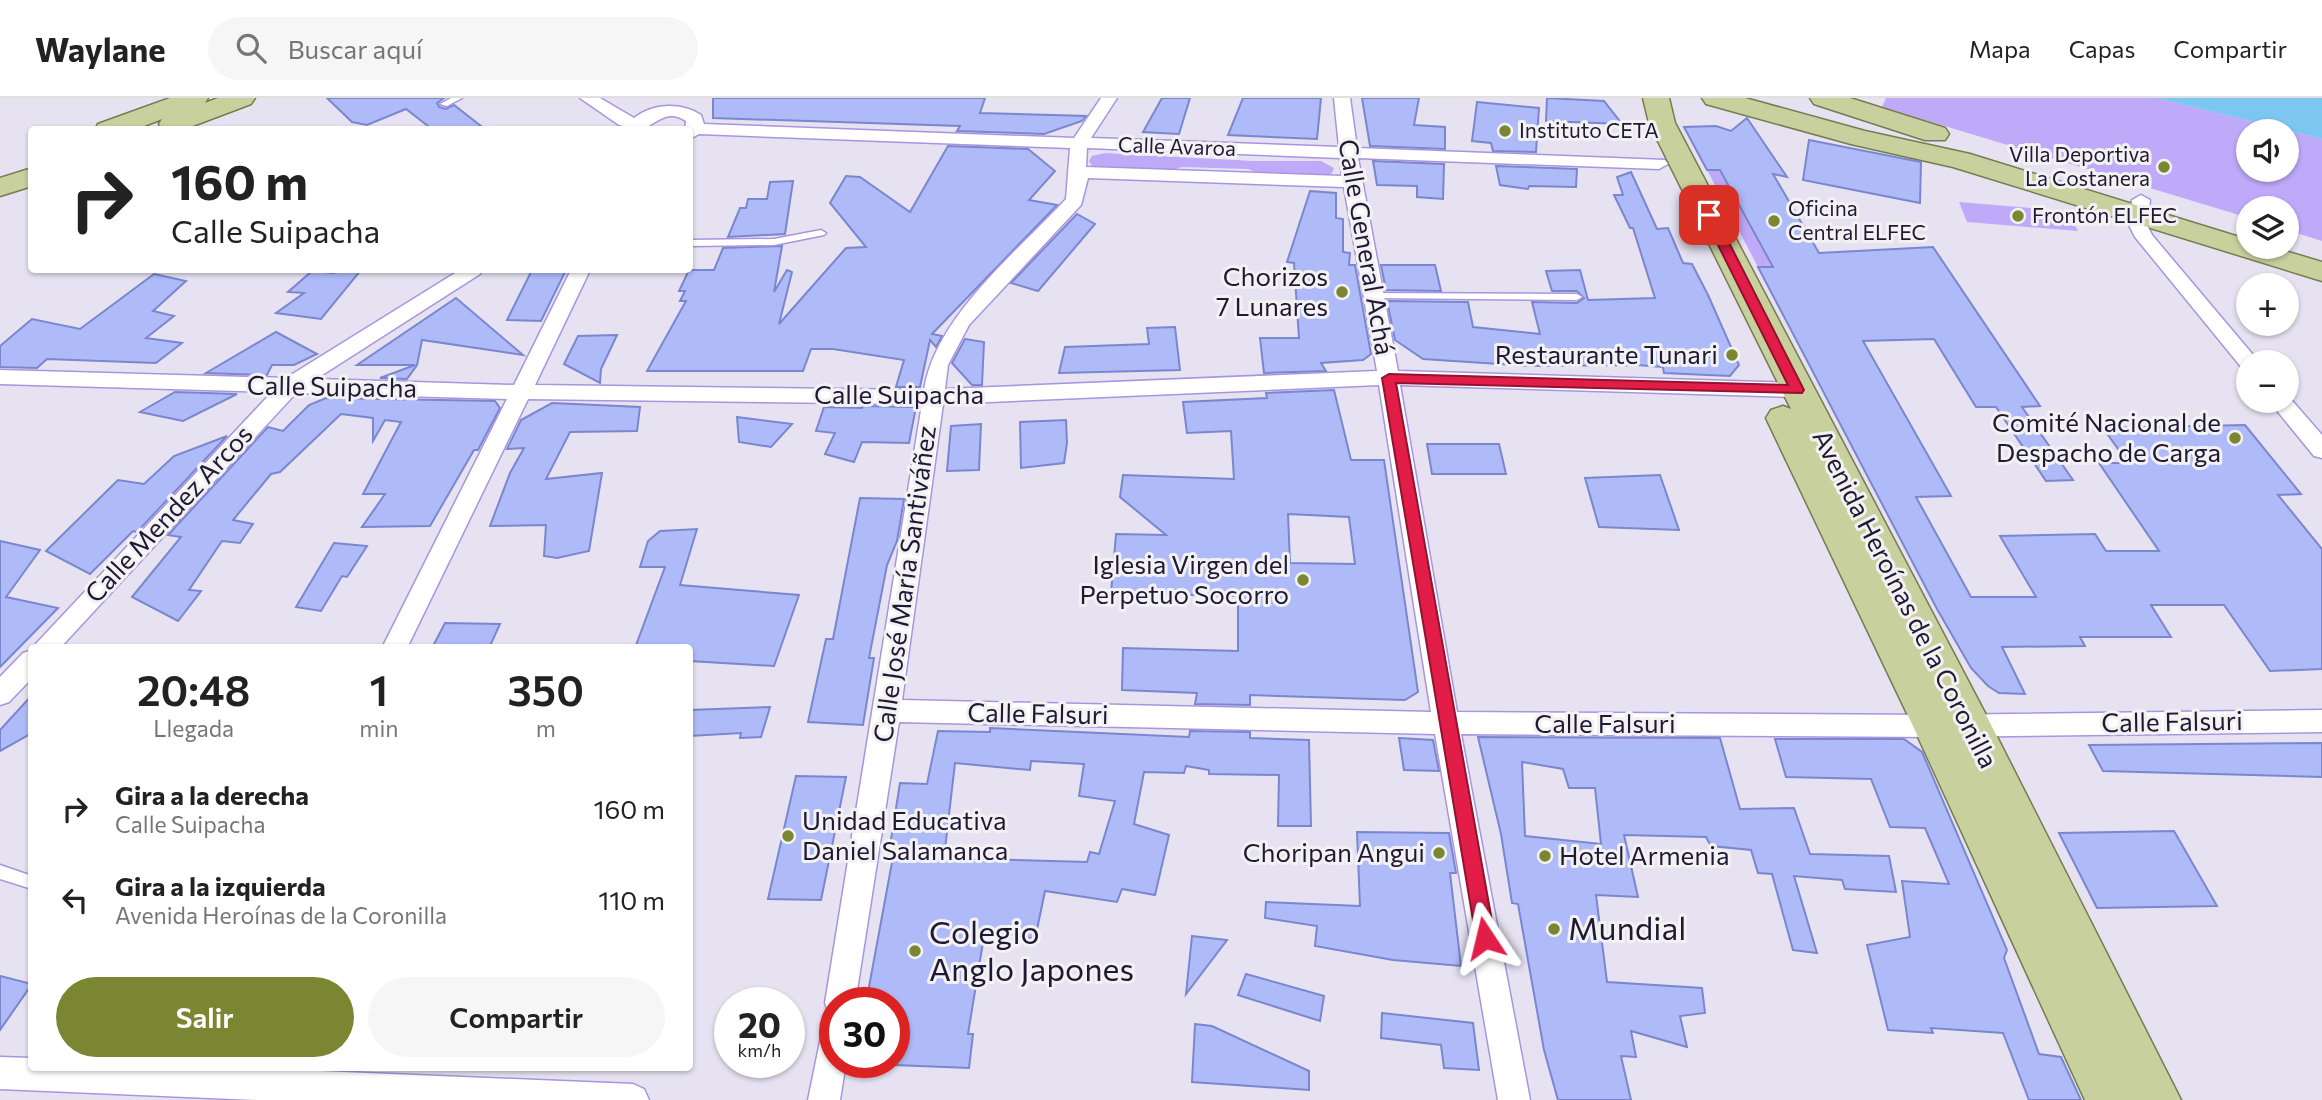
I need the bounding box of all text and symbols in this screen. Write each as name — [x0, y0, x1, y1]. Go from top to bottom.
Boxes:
search box — [208, 17, 698, 80]
text: Waylane — [35, 28, 166, 69]
icon: search — [232, 29, 270, 67]
text: Buscar aquí — [288, 33, 423, 64]
text: Mapa — [1969, 34, 2031, 63]
text: Capas — [2069, 34, 2135, 63]
text: Compartir — [2173, 34, 2287, 63]
place label: Instituto CETA — [1519, 117, 1659, 142]
map controls — [2236, 119, 2299, 413]
button: sound — [2236, 119, 2299, 182]
marker: Instituto CETA — [1497, 123, 1513, 139]
street label: Calle Avaroa — [1118, 131, 1236, 160]
street label: Calle General Achá — [1333, 136, 1402, 357]
place label: Villa Deportiva La Costanera — [2009, 141, 2150, 190]
text: 160 m — [171, 150, 308, 210]
icon: right — [56, 154, 147, 245]
marker: Villa Deportiva La Costanera — [2156, 159, 2172, 175]
pin — [1679, 185, 1739, 245]
place label: Oficina Central ELFEC — [1788, 195, 1926, 244]
icon: arrive — [1690, 196, 1728, 234]
button: layers — [2236, 196, 2299, 259]
place label: Frontón ELFEC — [2032, 202, 2177, 227]
marker: Frontón ELFEC — [2010, 208, 2026, 224]
text: Calle Suipacha — [171, 210, 380, 250]
marker: Oficina Central ELFEC — [1766, 213, 1782, 229]
place label: Chorizos 7 Lunares — [1216, 260, 1328, 321]
button: + — [2236, 273, 2299, 336]
marker: Chorizos 7 Lunares — [1334, 284, 1350, 300]
place label: Restaurante Tunari — [1495, 338, 1718, 369]
marker: Restaurante Tunari — [1724, 347, 1740, 363]
button: − — [2236, 350, 2299, 413]
street label: Calle Suipacha — [247, 369, 417, 402]
street label: Calle Suipacha — [814, 378, 984, 409]
place label: Comité Nacional de Despacho de Carga — [1992, 406, 2221, 467]
street label: Calle Mendez Arcos — [78, 418, 258, 608]
street label: Calle José María Santiváñez — [866, 423, 941, 744]
street label: Avenida Heroínas de la Coronilla — [1807, 424, 2005, 773]
marker: Comité Nacional de Despacho de Carga — [2227, 430, 2243, 446]
place label: Iglesia Virgen del Perpetuo Socorro — [1079, 548, 1289, 609]
marker: Iglesia Virgen del Perpetuo Socorro — [1295, 572, 1311, 588]
text: 20:48 — [137, 663, 250, 715]
text: 1 — [370, 663, 388, 715]
text: 350 — [508, 663, 584, 715]
street label: Calle Falsuri — [967, 696, 1109, 729]
street label: Calle Falsuri — [2101, 704, 2243, 737]
street label: Calle Falsuri — [1534, 707, 1676, 738]
text: Llegada — [153, 714, 234, 742]
text: min — [359, 714, 399, 742]
text: m — [536, 714, 556, 742]
text: Gira a la derecha — [115, 779, 309, 810]
icon: right — [56, 790, 94, 828]
text: 160 m — [593, 793, 665, 824]
place label: Unidad Educativa Daniel Salamanca — [802, 804, 1008, 865]
text: Calle Suipacha — [115, 810, 265, 838]
marker: Unidad Educativa Daniel Salamanca — [780, 828, 796, 844]
place label: Choripan Angui — [1243, 836, 1425, 867]
place label: Hotel Armenia — [1559, 839, 1730, 870]
marker: Choripan Angui — [1431, 845, 1447, 861]
marker: Hotel Armenia — [1537, 848, 1553, 864]
text: Gira a la izquierda — [115, 870, 326, 901]
icon: left — [56, 881, 94, 919]
text: 110 m — [598, 884, 665, 915]
text: Avenida Heroínas de la Coronilla — [115, 901, 447, 929]
position arrow — [1448, 901, 1522, 975]
place label: Mundial — [1568, 907, 1686, 947]
place label: Colegio Anglo Japones — [929, 911, 1134, 988]
marker: Mundial — [1546, 921, 1562, 937]
marker: Colegio Anglo Japones — [907, 943, 923, 959]
button: Salir — [56, 977, 354, 1057]
button: Compartir — [368, 977, 665, 1057]
speed limit sign: 30 — [819, 987, 910, 1078]
text: 20 — [738, 1002, 781, 1045]
text: km/h — [738, 1039, 781, 1061]

